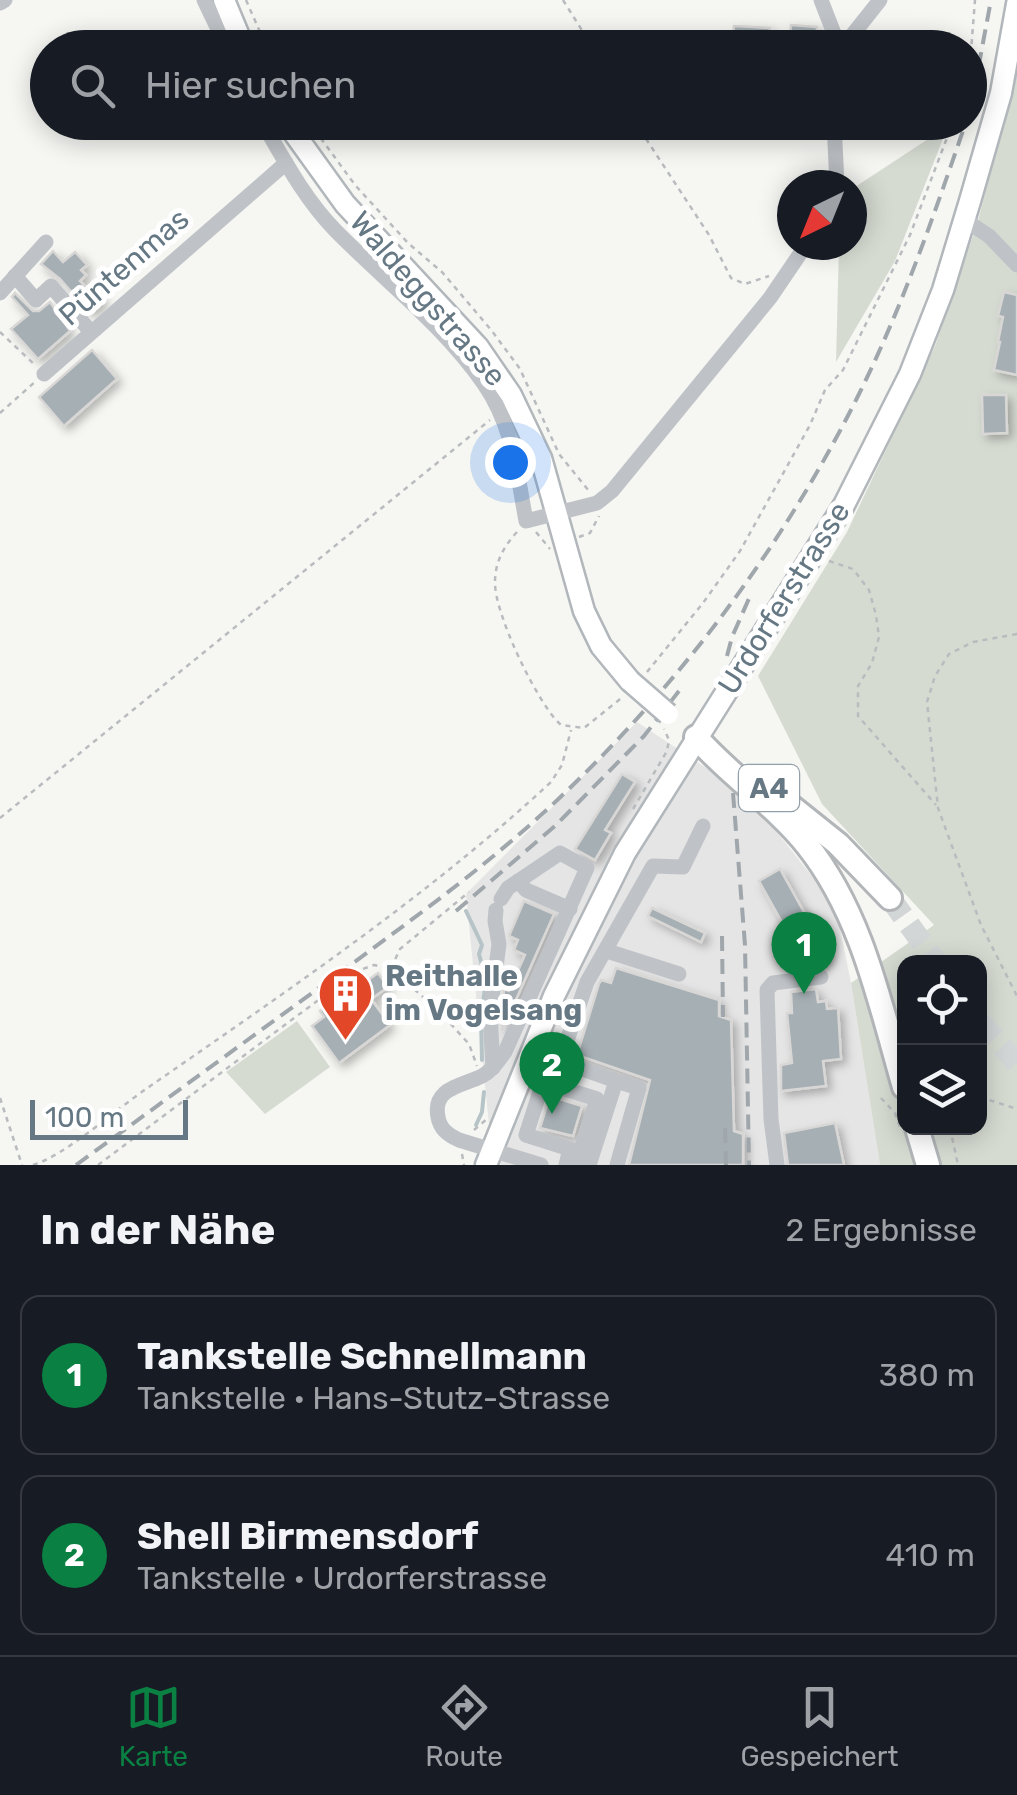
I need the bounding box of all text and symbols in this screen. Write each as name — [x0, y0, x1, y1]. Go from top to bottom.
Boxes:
search box — [30, 30, 987, 140]
icon: search — [65, 58, 120, 113]
text: Hier suchen — [145, 62, 356, 108]
north arrow — [777, 170, 867, 260]
street label: Püntenmas — [52, 201, 196, 333]
street label: Waldeggstrasse — [342, 204, 514, 394]
your location — [485, 437, 536, 488]
street label: Urdorferstrasse — [710, 495, 858, 701]
road number: A4 — [739, 765, 799, 811]
pin: 1 — [772, 912, 836, 994]
map controls — [897, 955, 987, 1135]
button: locate — [897, 955, 987, 1045]
place label: Reithalle im Vogelsang — [385, 958, 582, 1028]
building icon: Reithalle im Vogelsang — [316, 963, 376, 1042]
pin: 2 — [520, 1032, 584, 1114]
button: layers — [897, 1045, 987, 1135]
scale bar — [30, 1095, 188, 1140]
text: 100 m — [45, 1101, 124, 1134]
text: In der Nähe — [40, 1205, 275, 1255]
text: 2 Ergebnisse — [785, 1211, 977, 1249]
text: Tankstelle Schnellmann — [137, 1333, 587, 1379]
text: 1 — [67, 1356, 82, 1394]
text: 380 m — [879, 1356, 975, 1394]
text: Tankstelle · Hans-Stutz-Strasse — [137, 1379, 610, 1417]
text: Shell Birmensdorf — [137, 1513, 478, 1559]
text: 2 — [64, 1536, 85, 1574]
text: 410 m — [885, 1536, 975, 1574]
text: Tankstelle · Urdorferstrasse — [137, 1559, 547, 1597]
tab: Karte — [119, 1680, 188, 1773]
tab: Route — [425, 1680, 503, 1773]
tab: Gespeichert — [740, 1680, 898, 1773]

